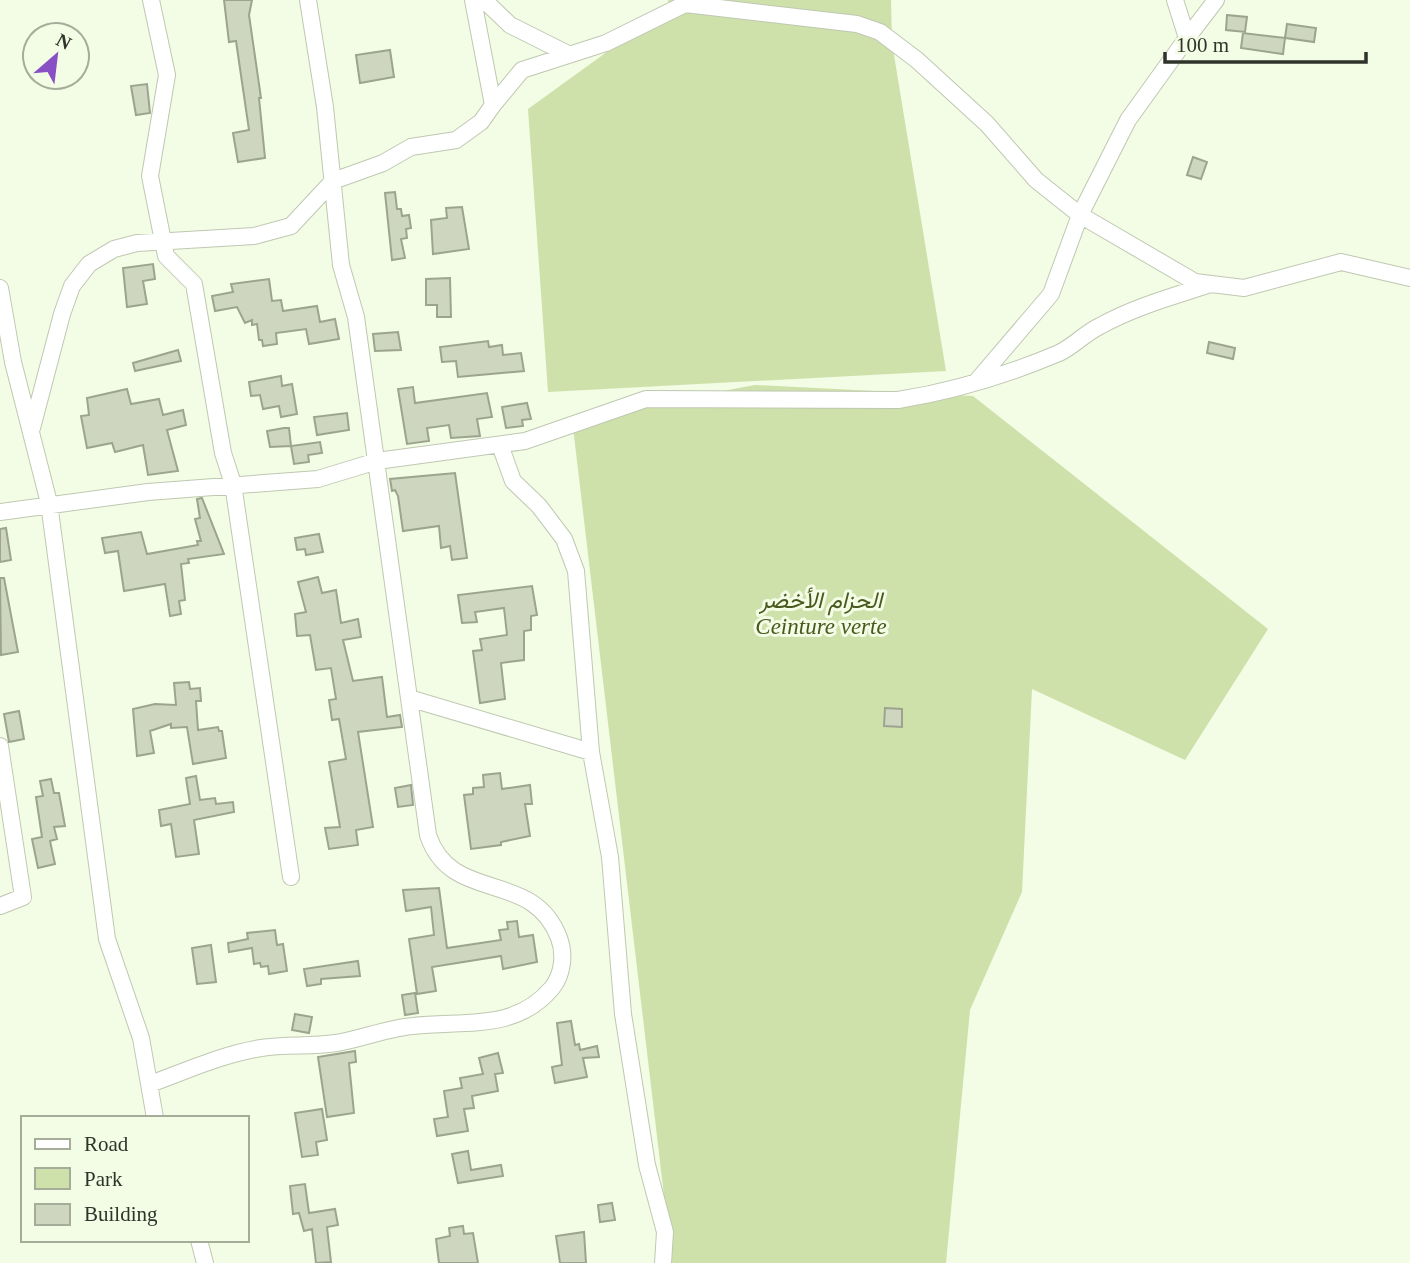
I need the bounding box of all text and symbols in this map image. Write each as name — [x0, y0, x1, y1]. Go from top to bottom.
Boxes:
north arrow — [21, 21, 91, 91]
scale bar — [1165, 21, 1366, 65]
text: N — [53, 29, 75, 54]
text: 100 m — [1176, 33, 1229, 57]
park label: الحزام الأخضر Ceinture verte — [755, 587, 887, 639]
legend — [21, 1116, 248, 1242]
text: Road — [84, 1132, 129, 1156]
text: Park — [84, 1167, 123, 1191]
text: Building — [84, 1202, 158, 1226]

